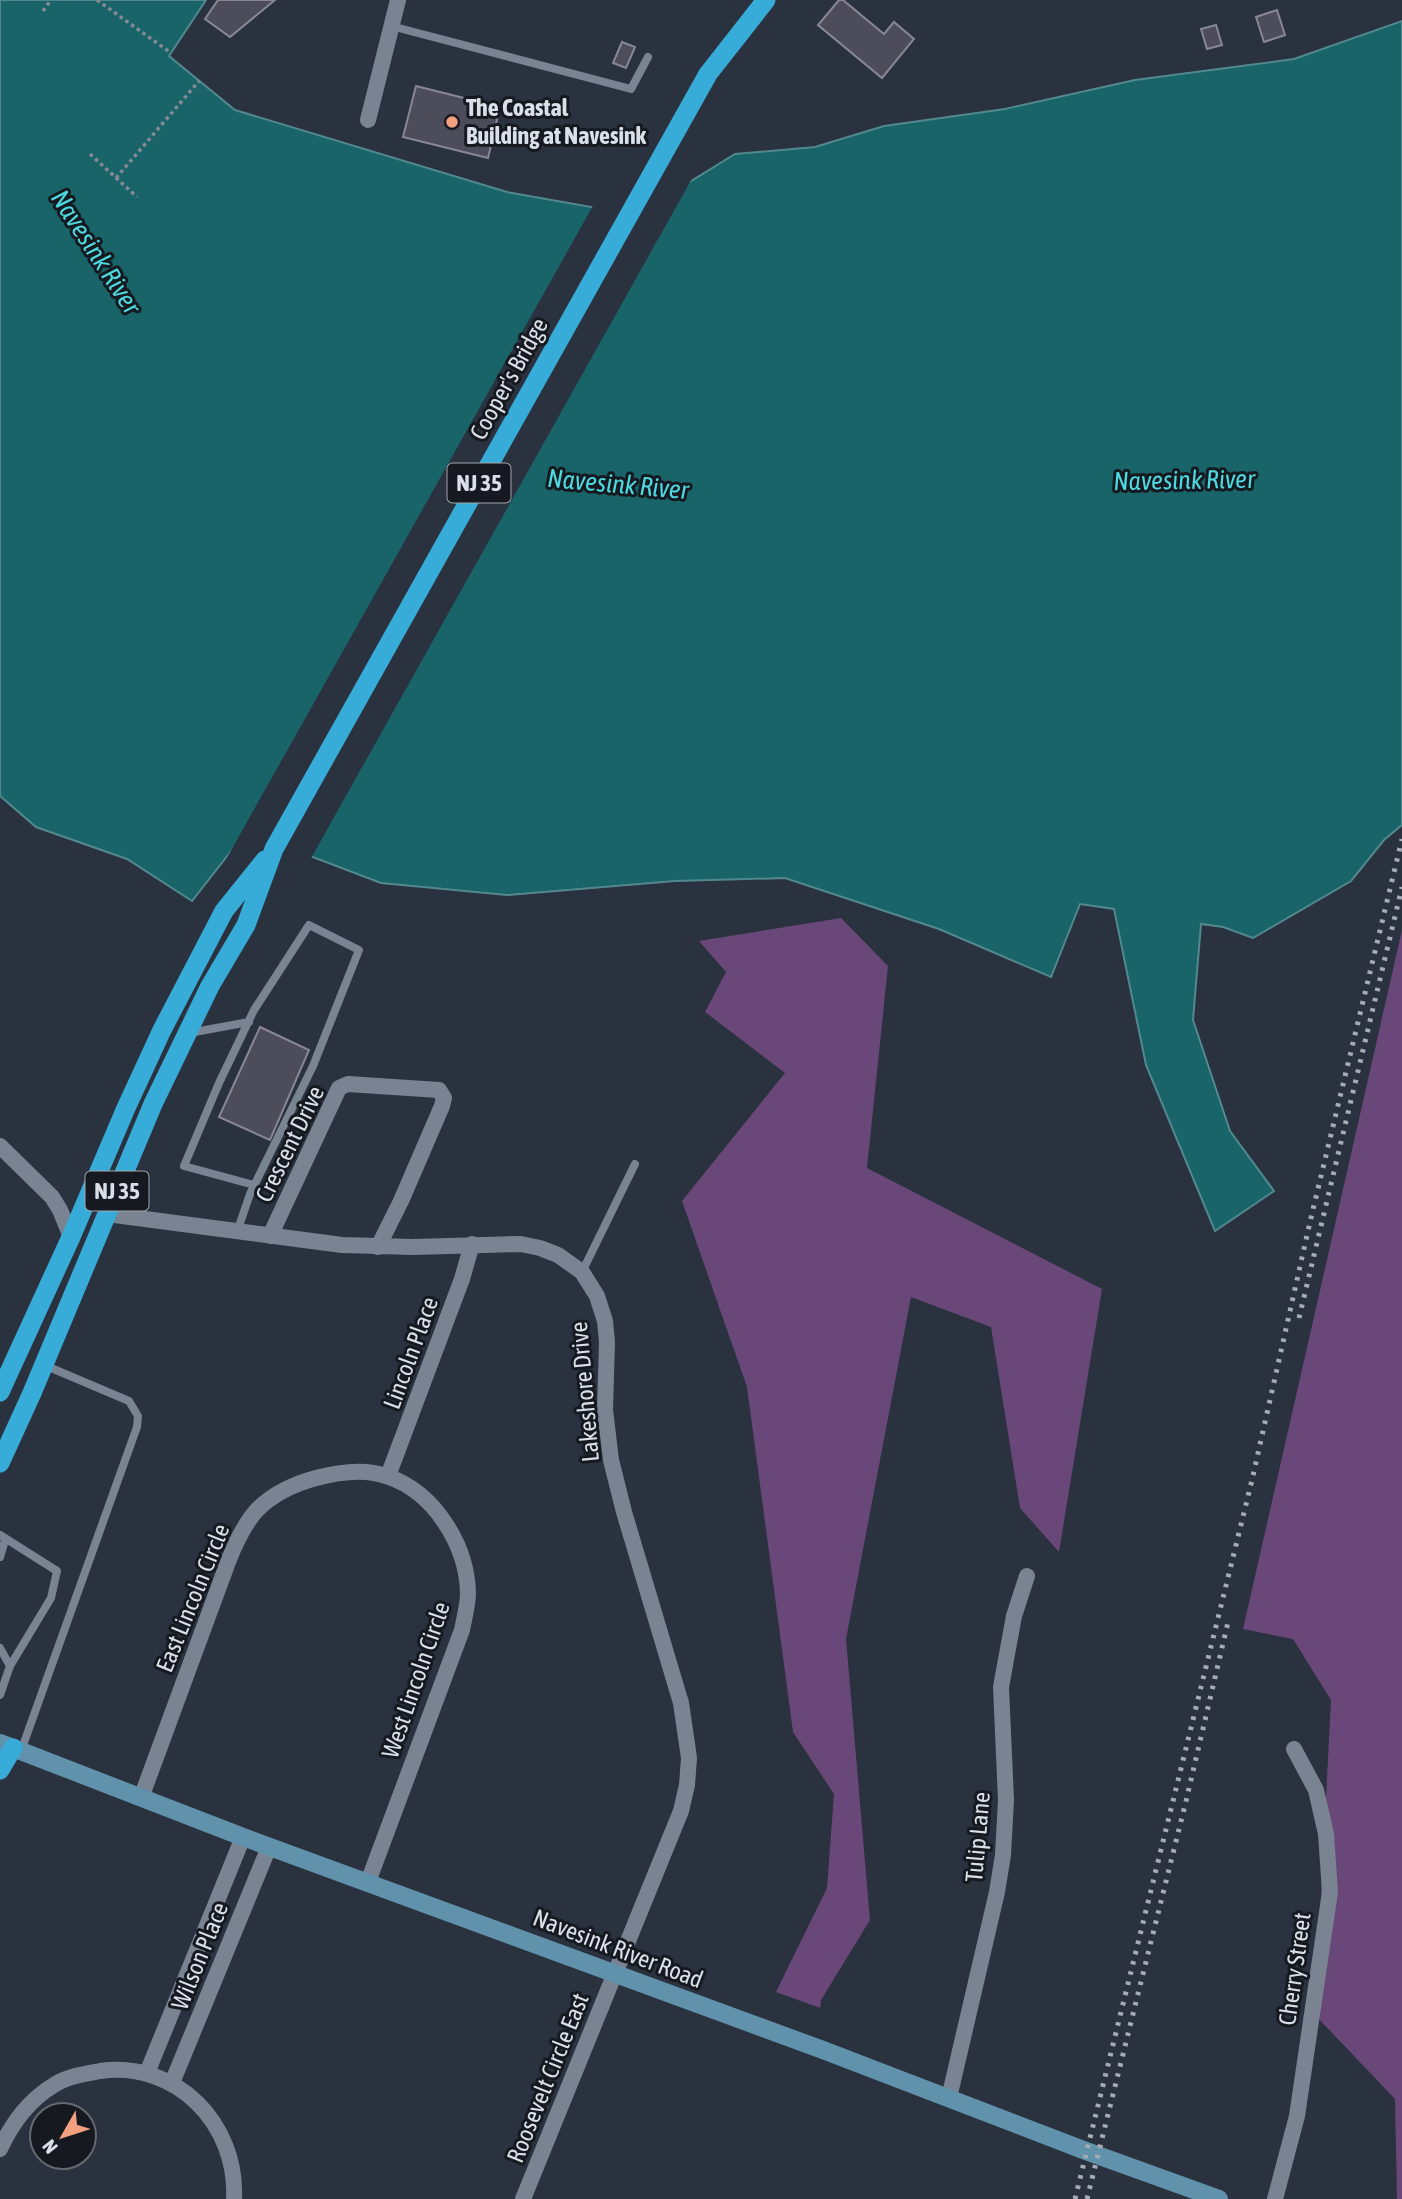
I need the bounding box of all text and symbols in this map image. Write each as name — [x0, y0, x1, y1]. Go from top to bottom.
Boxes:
place label: The Coastal Building at Navesink — [466, 94, 647, 149]
marker: The Coastal Building at Navesink — [444, 114, 460, 130]
water label: Navesink River — [45, 185, 148, 321]
street label: Cooper's Bridge — [464, 313, 553, 444]
road number: NJ 35 — [448, 463, 510, 503]
water label: Navesink River — [546, 463, 691, 505]
water label: Navesink River — [1113, 464, 1256, 496]
street label: Crescent Drive — [250, 1081, 329, 1206]
road number: NJ 35 — [86, 1172, 148, 1210]
street label: Lincoln Place — [378, 1293, 443, 1412]
street label: Lakeshore Drive — [565, 1321, 604, 1463]
street label: East Lincoln Circle — [151, 1520, 235, 1676]
street label: West Lincoln Circle — [376, 1598, 455, 1762]
street label: Tulip Lane — [960, 1791, 995, 1883]
street label: Wilson Place — [166, 1898, 233, 2013]
street label: Navesink River Road — [530, 1904, 707, 1993]
street label: Cherry Street — [1273, 1911, 1316, 2027]
street label: Roosevelt Circle East — [501, 1989, 594, 2166]
north arrow — [28, 2101, 98, 2171]
text: N — [38, 2135, 62, 2158]

